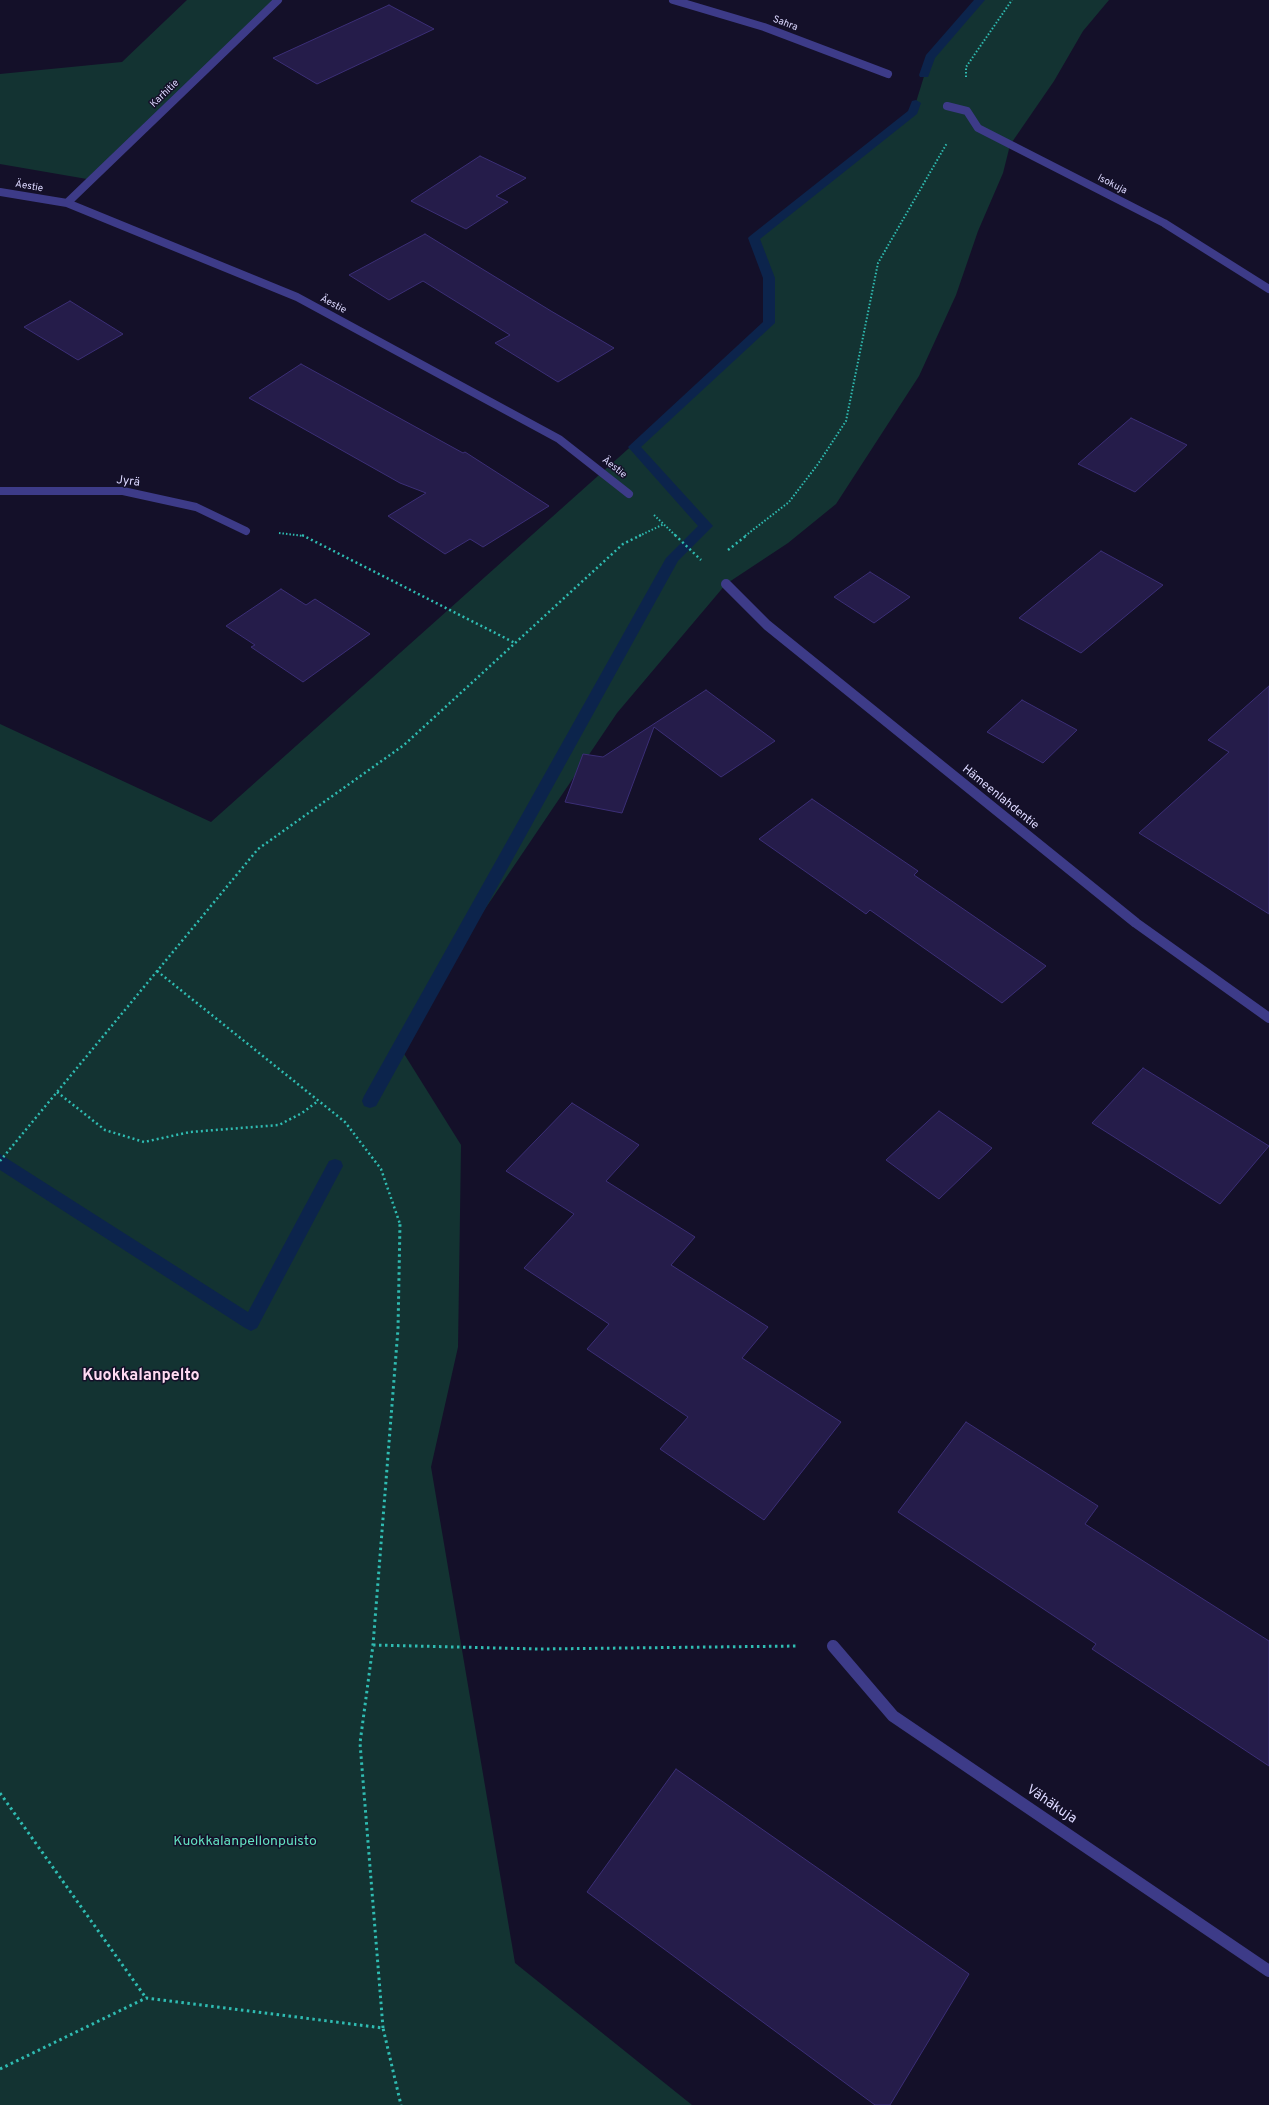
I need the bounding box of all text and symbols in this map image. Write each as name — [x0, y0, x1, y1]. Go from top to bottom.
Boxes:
street label: Sahra — [771, 14, 799, 34]
street label: Karhitie — [148, 77, 182, 111]
street label: Isokuja — [1095, 172, 1129, 198]
street label: Äestie — [14, 179, 44, 195]
street label: Äestie — [318, 293, 348, 317]
street label: Äestie — [599, 455, 629, 481]
street label: Jyrä — [115, 473, 141, 491]
street label: Hämeenlahdentie — [959, 763, 1041, 833]
district label: Kuokkalanpelto — [82, 1367, 200, 1387]
street label: Vähäkuja — [1023, 1782, 1079, 1828]
park label: Kuokkalanpellonpuisto — [173, 1834, 317, 1850]

